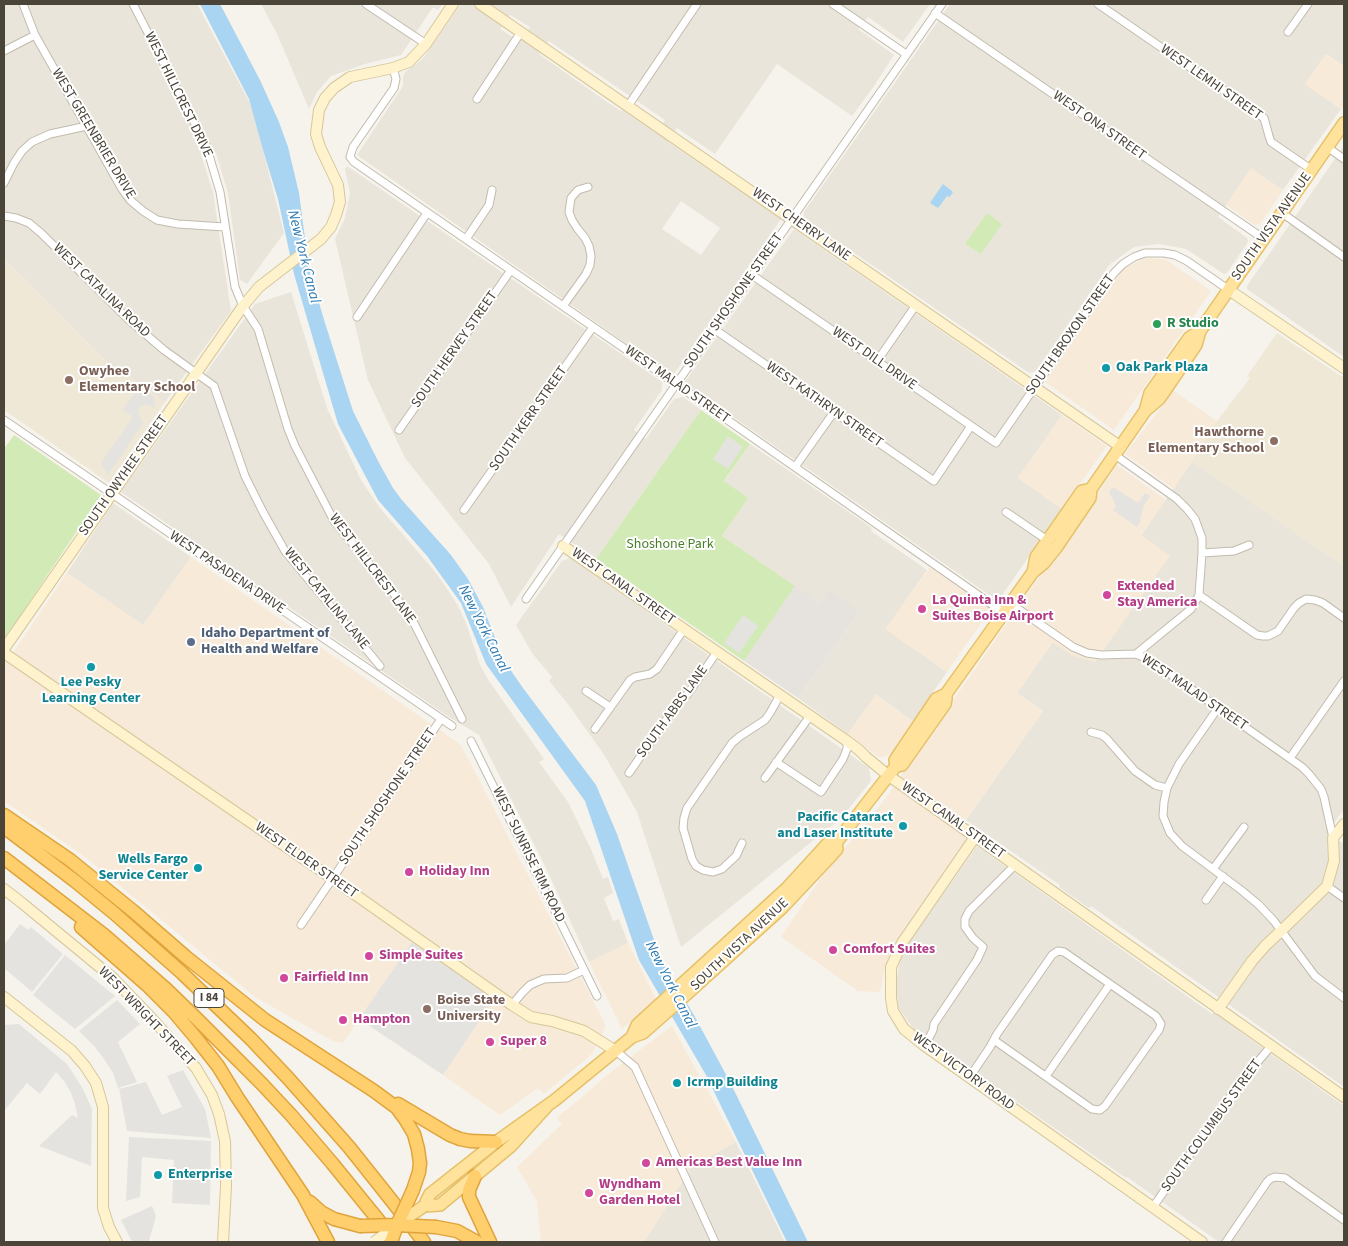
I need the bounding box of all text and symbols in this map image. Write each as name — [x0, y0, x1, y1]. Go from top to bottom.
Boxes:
street label: WEST HILLCREST DRIVE — [140, 29, 216, 161]
street label: WEST LEMHI STREET — [1157, 41, 1265, 125]
street label: WEST GREENBRIER DRIVE — [47, 66, 139, 202]
street label: WEST ONA STREET — [1049, 88, 1149, 164]
street label: SOUTH VISTA AVENUE — [1228, 170, 1316, 284]
street label: WEST CHERRY LANE — [748, 185, 854, 265]
water label: New York Canal — [283, 209, 323, 305]
street label: SOUTH SHOSHONE STREET — [681, 230, 787, 372]
street label: WEST CATALINA ROAD — [49, 240, 153, 342]
street label: SOUTH BROXON STREET — [1023, 271, 1119, 399]
street label: SOUTH HERVEY STREET — [408, 288, 502, 412]
place label: R Studio — [1167, 316, 1219, 332]
marker: R Studio — [1151, 318, 1163, 330]
street label: WEST DILL DRIVE — [828, 324, 920, 394]
street label: WEST MALAD STREET — [621, 342, 733, 428]
street label: WEST KATHRYN STREET — [762, 358, 886, 452]
place label: Oak Park Plaza — [1116, 360, 1208, 376]
marker: Oak Park Plaza — [1100, 362, 1112, 374]
street label: SOUTH KERR STREET — [486, 363, 572, 475]
place label: Owyhee Elementary School — [79, 364, 195, 397]
marker: Owyhee Elementary School — [63, 374, 75, 386]
street label: SOUTH OWYHEE STREET — [76, 412, 172, 540]
place label: Hawthorne Elementary School — [1148, 425, 1264, 458]
marker: Hawthorne Elementary School — [1268, 435, 1280, 447]
street label: WEST HILLCREST LANE — [325, 511, 419, 627]
street label: WEST PASADENA DRIVE — [166, 528, 288, 618]
park label: Shoshone Park — [626, 537, 714, 553]
street label: WEST CATALINA LANE — [280, 545, 372, 653]
street label: WEST CANAL STREET — [568, 545, 678, 629]
place label: Extended Stay America — [1117, 579, 1197, 612]
water label: New York Canal — [453, 583, 513, 675]
marker: Extended Stay America — [1101, 589, 1113, 601]
place label: La Quinta Inn & Suites Boise Airport — [932, 593, 1054, 626]
marker: La Quinta Inn & Suites Boise Airport — [916, 603, 928, 615]
place label: Idaho Department of Health and Welfare — [201, 626, 329, 658]
marker: Idaho Department of Health and Welfare — [185, 636, 197, 648]
street label: WEST MALAD STREET — [1138, 651, 1250, 735]
marker: Lee Pesky Learning Center — [85, 661, 97, 673]
street label: SOUTH ABBS LANE — [634, 662, 712, 762]
place label: Lee Pesky Learning Center — [42, 675, 140, 708]
street label: SOUTH SHOSHONE STREET — [336, 725, 440, 869]
street label: WEST CANAL STREET — [898, 779, 1008, 863]
street label: WEST SUNRISE RIM ROAD — [488, 784, 568, 926]
place label: Pacific Cataract and Laser Institute — [777, 810, 893, 842]
street label: WEST ELDER STREET — [251, 819, 361, 903]
marker: Pacific Cataract and Laser Institute — [897, 820, 909, 832]
place label: Wells Fargo Service Center — [99, 852, 188, 884]
marker: Wells Fargo Service Center — [192, 862, 204, 874]
place label: Holiday Inn — [419, 864, 490, 880]
marker: Holiday Inn — [403, 866, 415, 878]
street label: SOUTH VISTA AVENUE — [687, 895, 793, 995]
water label: New York Canal — [640, 939, 700, 1031]
place label: Comfort Suites — [843, 942, 935, 958]
marker: Comfort Suites — [827, 944, 839, 956]
place label: Simple Suites — [379, 948, 463, 964]
marker: Simple Suites — [363, 950, 375, 962]
street label: WEST WRIGHT STREET — [94, 964, 198, 1070]
place label: Fairfield Inn — [294, 970, 369, 986]
marker: Fairfield Inn — [278, 972, 290, 984]
road number: I 84 — [194, 988, 224, 1008]
place label: Boise State University — [437, 993, 505, 1026]
marker: Boise State University — [421, 1003, 433, 1015]
place label: Hampton — [353, 1012, 410, 1028]
marker: Hampton — [337, 1014, 349, 1026]
street label: WEST VICTORY ROAD — [909, 1029, 1017, 1115]
place label: Super 8 — [500, 1034, 547, 1050]
marker: Super 8 — [484, 1036, 496, 1048]
street label: SOUTH COLUMBUS STREET — [1158, 1056, 1266, 1196]
place label: Icrmp Building — [687, 1075, 778, 1091]
marker: Icrmp Building — [671, 1077, 683, 1089]
place label: Americas Best Value Inn — [656, 1155, 802, 1171]
marker: Americas Best Value Inn — [640, 1157, 652, 1169]
place label: Enterprise — [168, 1167, 233, 1183]
marker: Enterprise — [152, 1169, 164, 1181]
place label: Wyndham Garden Hotel — [599, 1177, 680, 1210]
marker: Wyndham Garden Hotel — [583, 1187, 595, 1199]

